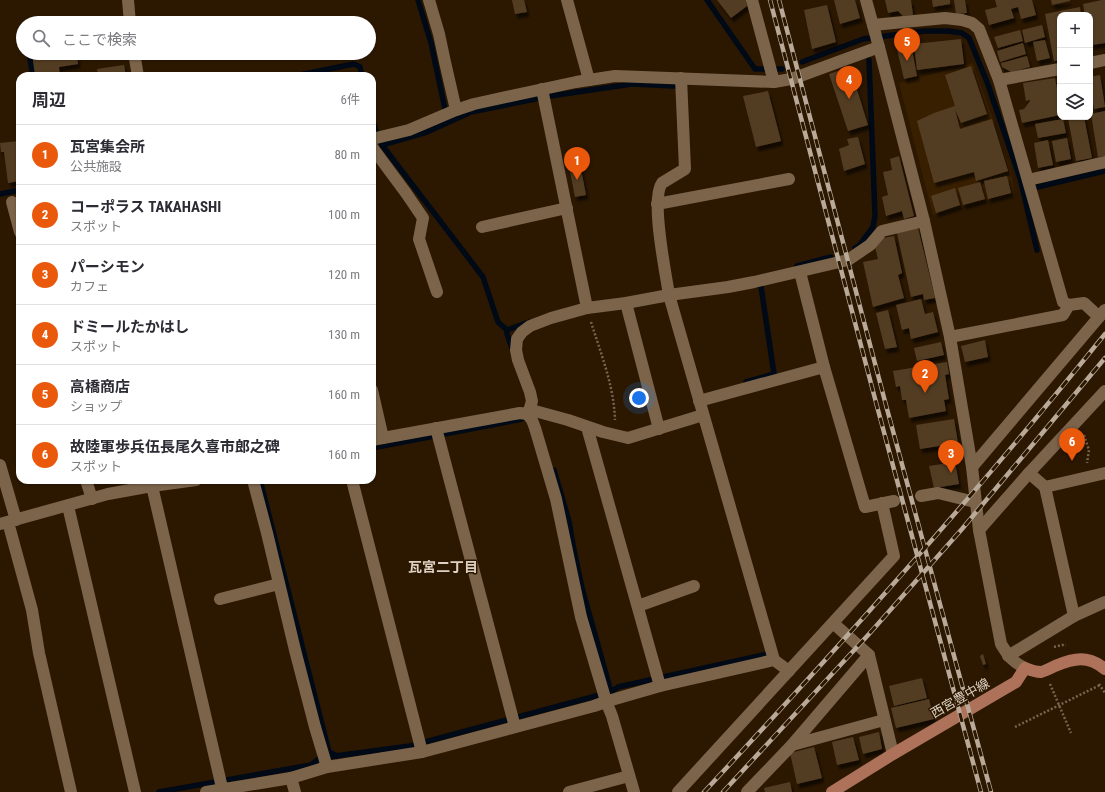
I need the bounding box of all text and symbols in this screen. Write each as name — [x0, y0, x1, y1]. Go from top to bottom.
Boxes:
map controls — [1057, 12, 1093, 120]
button: + — [1057, 12, 1093, 48]
search box — [16, 16, 376, 60]
icon: search — [30, 27, 52, 49]
pin: 5 — [894, 28, 920, 61]
text: ここで検索 — [62, 31, 137, 49]
button: − — [1057, 48, 1093, 84]
pin: 4 — [836, 66, 862, 99]
button: layers — [1057, 84, 1093, 120]
text: 周辺 — [32, 90, 66, 110]
text: 6件 — [341, 92, 360, 107]
text: 瓦宮集会所 — [70, 138, 145, 156]
text: 1 — [42, 147, 48, 162]
text: 80 m — [334, 147, 360, 162]
pin: 1 — [564, 147, 590, 180]
text: 公共施設 — [70, 159, 122, 174]
text: コーポラス TAKAHASHI — [70, 198, 221, 216]
text: 2 — [42, 207, 48, 222]
text: 100 m — [328, 207, 360, 222]
text: スポット — [70, 219, 122, 234]
text: パーシモン — [70, 258, 145, 276]
text: 3 — [42, 267, 48, 282]
text: 120 m — [328, 267, 360, 282]
text: カフェ — [70, 279, 109, 294]
text: ドミールたかはし — [70, 318, 189, 336]
text: 4 — [42, 327, 48, 342]
text: 130 m — [328, 327, 360, 342]
text: スポット — [70, 339, 122, 354]
pin: 2 — [912, 360, 938, 393]
text: 高橋商店 — [70, 378, 130, 396]
text: 5 — [42, 387, 48, 402]
text: 160 m — [328, 387, 360, 402]
your location — [629, 388, 649, 408]
text: ショップ — [70, 399, 122, 414]
pin: 6 — [1059, 428, 1085, 461]
text: 故陸軍歩兵伍長尾久喜市郎之碑 — [70, 438, 280, 456]
pin: 3 — [938, 440, 964, 473]
text: 6 — [42, 447, 48, 462]
text: 160 m — [328, 447, 360, 462]
text: スポット — [70, 459, 122, 474]
district label: 瓦宮二丁目 — [408, 559, 478, 575]
street label: 西宮豊中線 — [928, 675, 992, 721]

